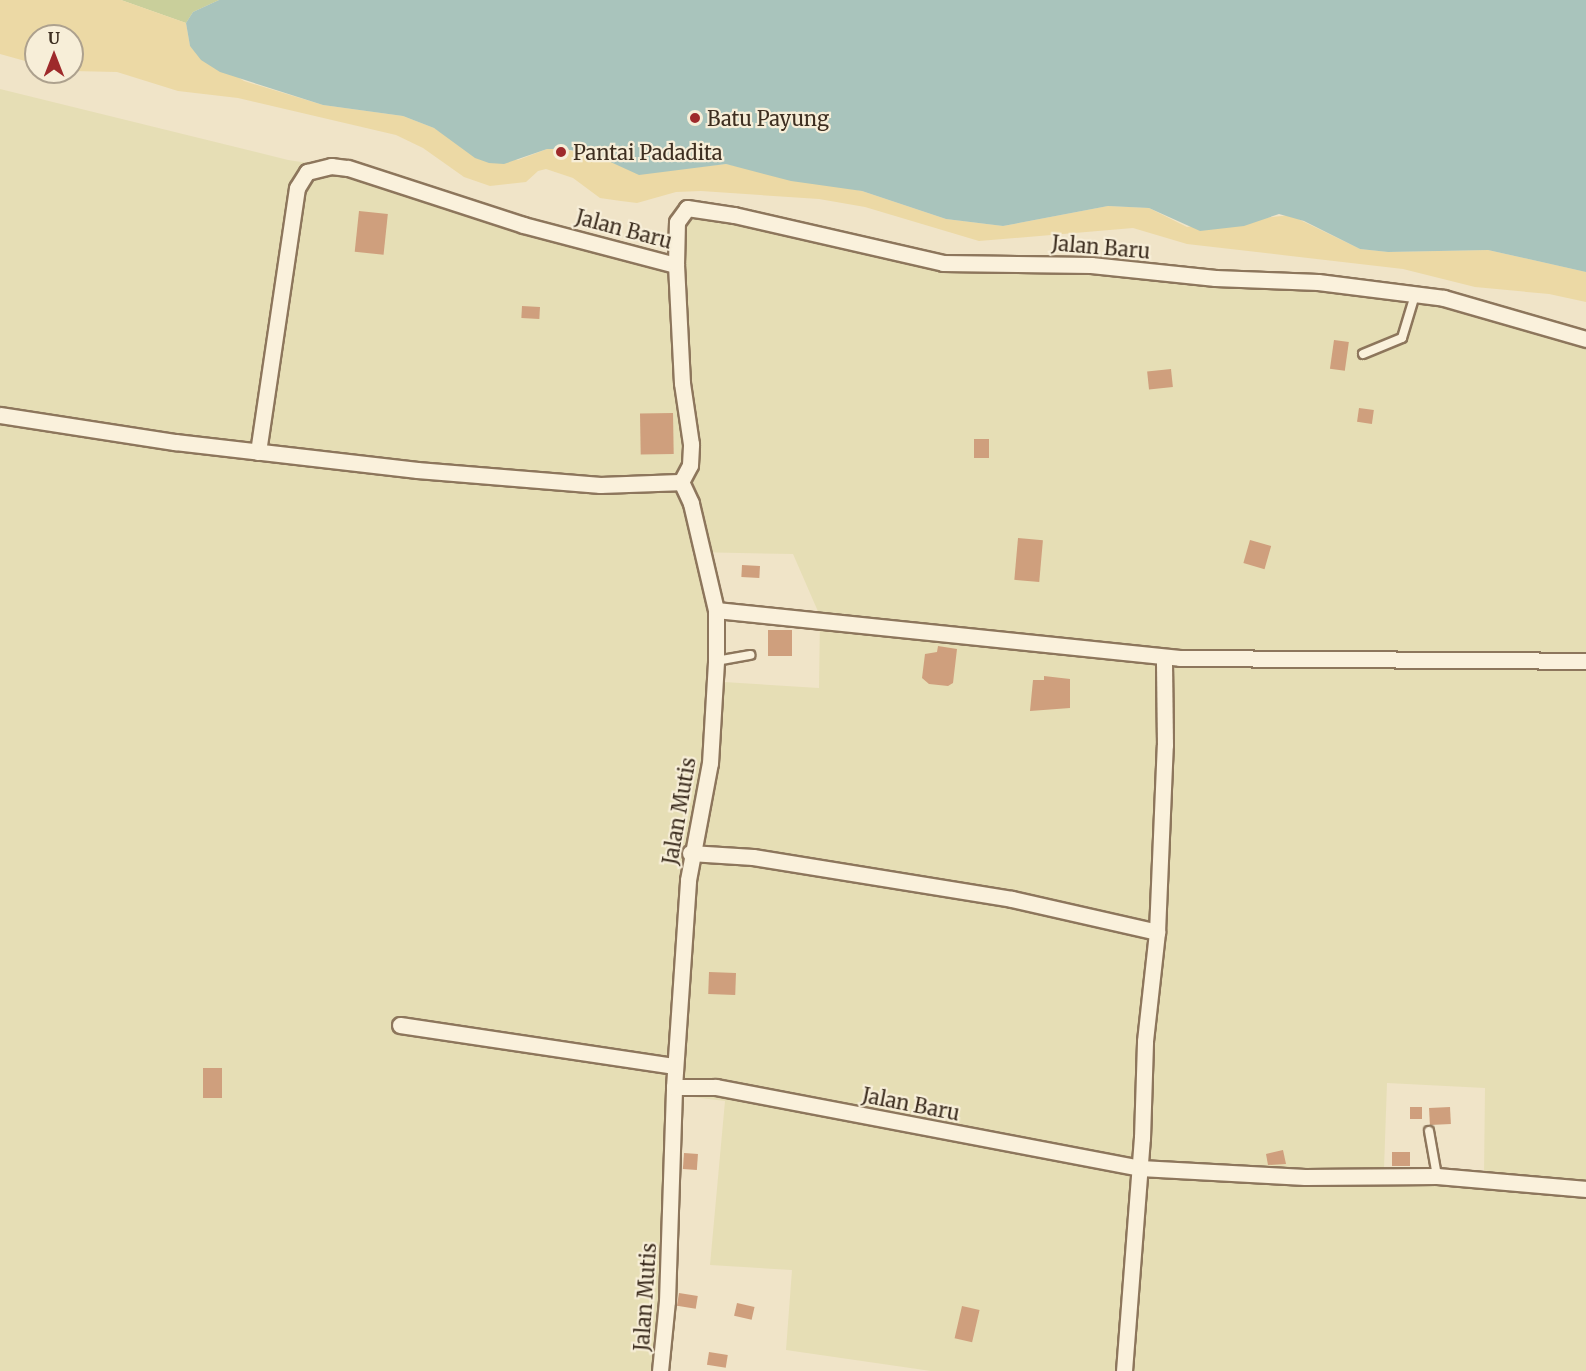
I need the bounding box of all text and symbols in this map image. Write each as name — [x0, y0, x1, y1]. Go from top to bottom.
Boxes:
north arrow — [24, 24, 84, 84]
text: U — [48, 28, 60, 48]
place label: Batu Payung — [707, 106, 829, 130]
marker: Batu Payung — [688, 111, 702, 125]
place label: Pantai Padadita — [573, 140, 723, 164]
marker: Pantai Padadita — [554, 145, 568, 159]
street label: Jalan Baru — [573, 205, 675, 253]
street label: Jalan Baru — [1051, 231, 1151, 263]
street label: Jalan Mutis — [658, 756, 700, 866]
street label: Jalan Baru — [860, 1083, 962, 1125]
street label: Jalan Mutis — [629, 1242, 661, 1352]

